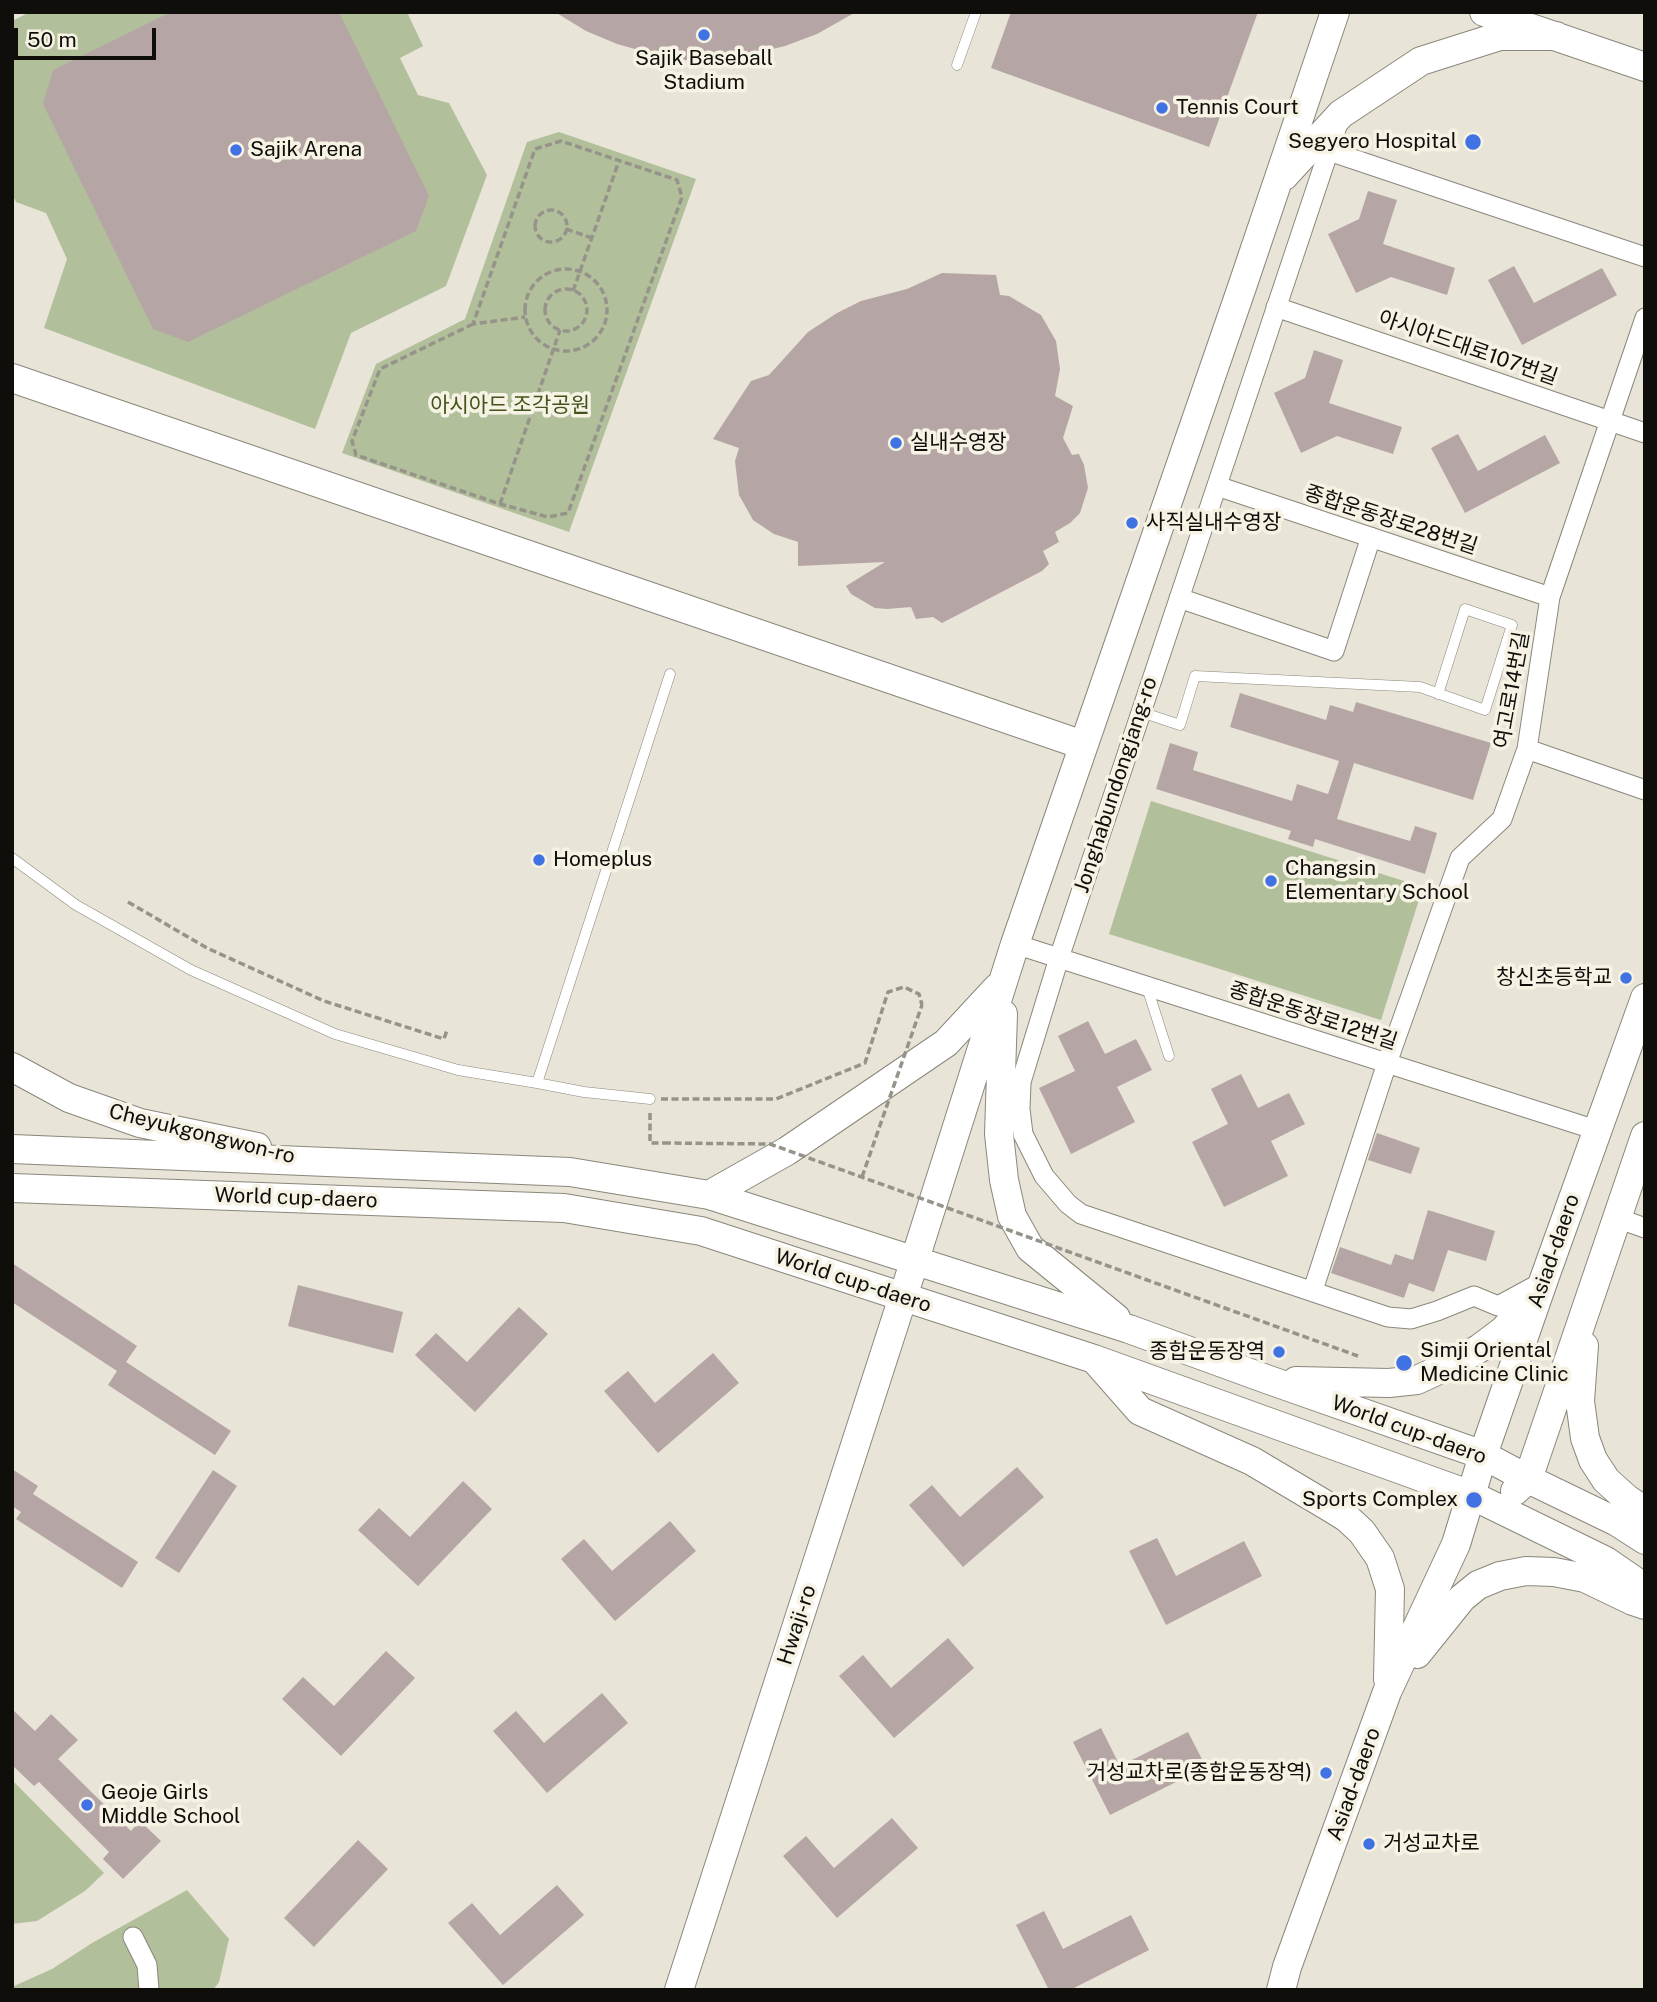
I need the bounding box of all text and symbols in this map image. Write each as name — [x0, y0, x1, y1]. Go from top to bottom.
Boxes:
scale bar — [18, 14, 159, 58]
text: 50 m — [27, 27, 77, 52]
marker: Sajik Baseball Stadium — [696, 27, 712, 43]
place label: Sajik Baseball Stadium — [635, 46, 773, 96]
place label: Tennis Court — [1176, 95, 1299, 121]
marker: Tennis Court — [1154, 100, 1170, 116]
place label: Segyero Hospital — [1288, 129, 1457, 155]
marker: Segyero Hospital — [1463, 132, 1483, 152]
place label: Sajik Arena — [250, 137, 362, 163]
marker: Sajik Arena — [228, 142, 244, 158]
street label: 아시아드대로107번길 — [1375, 305, 1561, 391]
park label: 아시아드 조각공원 — [430, 393, 590, 419]
place label: 실내수영장 — [910, 430, 1007, 456]
marker: 실내수영장 — [888, 435, 904, 451]
street label: 종합운동장로28번길 — [1301, 480, 1481, 560]
place label: 사직실내수영장 — [1146, 510, 1281, 536]
marker: 사직실내수영장 — [1124, 515, 1140, 531]
street label: 여고로14번길 — [1489, 630, 1535, 750]
street label: Jonghabundongjang-ro — [1069, 674, 1163, 896]
place label: Homeplus — [553, 847, 652, 873]
marker: Homeplus — [531, 852, 547, 868]
place label: Changsin Elementary School — [1285, 856, 1469, 906]
marker: Changsin Elementary School — [1263, 873, 1279, 889]
place label: 창신초등학교 — [1496, 965, 1612, 991]
marker: 창신초등학교 — [1618, 970, 1634, 986]
street label: 종합운동장로12번길 — [1226, 977, 1400, 1055]
street label: Cheyukgongwon-ro — [106, 1099, 298, 1169]
street label: World cup-daero — [214, 1183, 378, 1213]
street label: Asiad-daero — [1523, 1191, 1585, 1311]
street label: World cup-daero — [772, 1244, 934, 1318]
place label: Simji Oriental Medicine Clinic — [1420, 1338, 1569, 1388]
place label: 종합운동장역 — [1149, 1339, 1265, 1365]
marker: 종합운동장역 — [1271, 1344, 1287, 1360]
marker: Simji Oriental Medicine Clinic — [1394, 1353, 1414, 1373]
street label: World cup-daero — [1328, 1390, 1490, 1470]
place label: Sports Complex — [1302, 1487, 1458, 1513]
marker: Sports Complex — [1464, 1490, 1484, 1510]
street label: Hwaji-ro — [772, 1582, 822, 1668]
street label: Asiad-daero — [1322, 1724, 1386, 1844]
place label: 거성교차로(종합운동장역) — [1087, 1760, 1312, 1786]
marker: 거성교차로(종합운동장역) — [1318, 1765, 1334, 1781]
place label: Geoje Girls Middle School — [101, 1780, 240, 1830]
marker: Geoje Girls Middle School — [79, 1797, 95, 1813]
place label: 거성교차로 — [1383, 1831, 1480, 1857]
marker: 거성교차로 — [1361, 1836, 1377, 1852]

